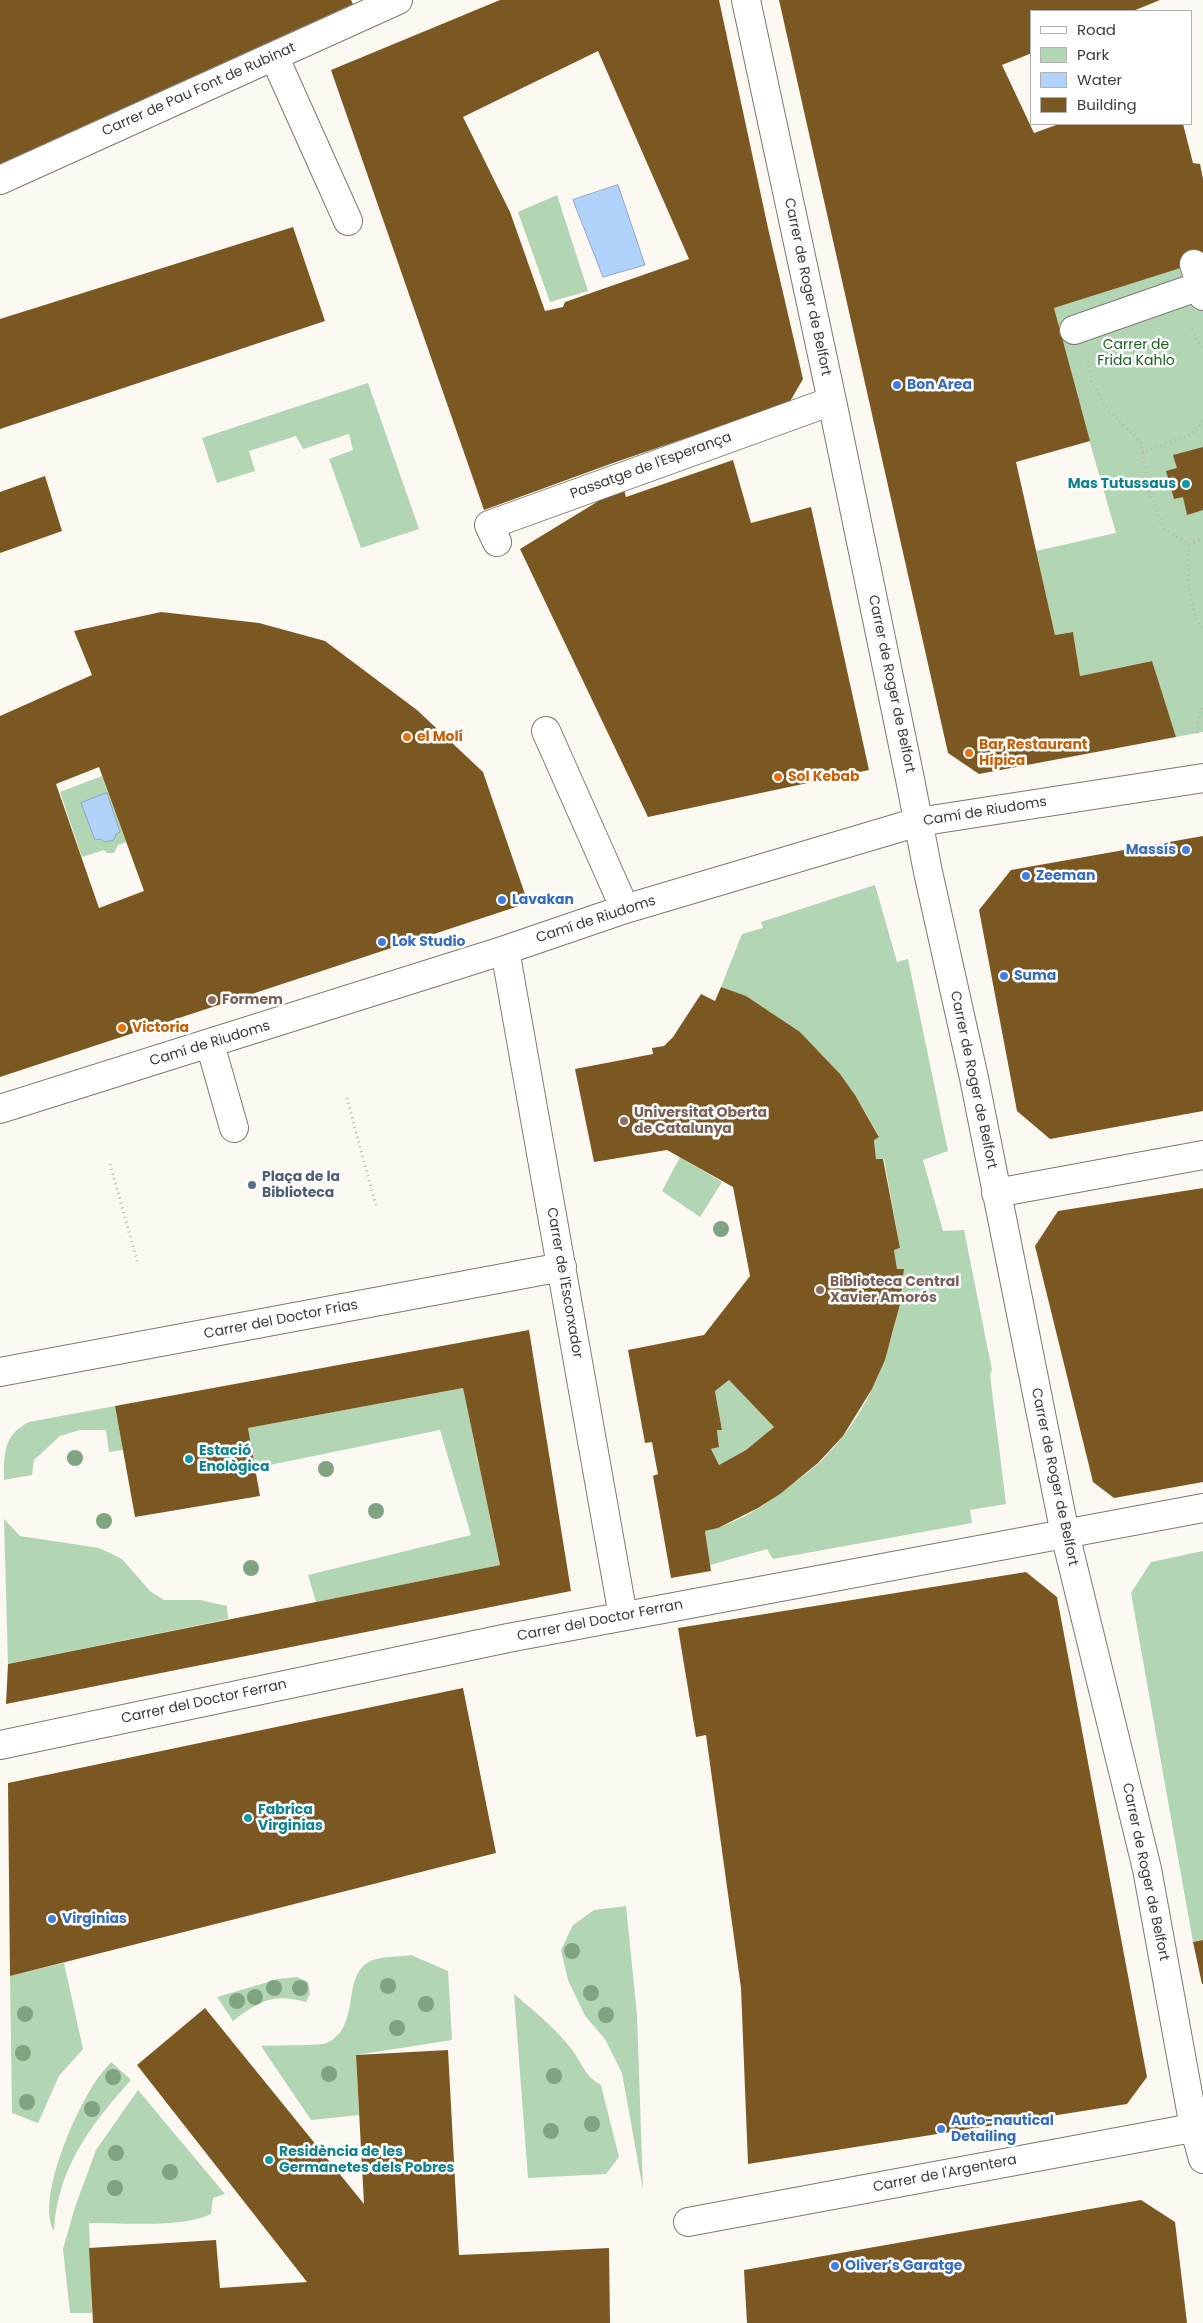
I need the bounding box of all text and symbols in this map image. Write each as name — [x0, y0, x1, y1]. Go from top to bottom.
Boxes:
legend — [1030, 10, 1193, 125]
text: Road — [1077, 19, 1116, 40]
street label: Carrer de Pau Font de Rubinat — [100, 40, 298, 140]
text: Park — [1077, 44, 1109, 65]
text: Water — [1077, 69, 1122, 90]
text: Building — [1077, 94, 1137, 115]
street label: Carrer de Roger de Belfort — [780, 197, 834, 377]
park label: Carrer de Frida Kahlo — [1097, 337, 1175, 370]
place label: Bon Area — [907, 377, 972, 393]
marker: Bon Area — [891, 379, 903, 391]
street label: Passatge de l'Esperança — [568, 429, 734, 503]
place label: Mas Tutussaus — [1068, 476, 1176, 492]
marker: Mas Tutussaus — [1180, 478, 1192, 490]
street label: Carrer de Roger de Belfort — [864, 594, 918, 774]
place label: el Molí — [417, 729, 463, 745]
marker: el Molí — [401, 731, 413, 743]
place label: Bar Restaurant Hípica — [979, 737, 1087, 770]
marker: Bar Restaurant Hípica — [963, 747, 975, 759]
place label: Sol Kebab — [788, 769, 860, 785]
marker: Sol Kebab — [772, 771, 784, 783]
street label: Camí de Riudoms — [922, 794, 1048, 830]
place label: Massís — [1126, 842, 1176, 858]
marker: Massís — [1180, 844, 1192, 856]
place label: Zeeman — [1036, 868, 1095, 884]
marker: Zeeman — [1020, 870, 1032, 882]
place label: Lavakan — [512, 892, 574, 908]
street label: Camí de Riudoms — [534, 893, 658, 947]
marker: Lavakan — [496, 894, 508, 906]
place label: Lok Studio — [392, 934, 465, 950]
marker: Lok Studio — [376, 936, 388, 948]
place label: Suma — [1014, 968, 1056, 984]
marker: Suma — [998, 970, 1010, 982]
street label: Carrer de Roger de Belfort — [946, 990, 1000, 1170]
place label: Formem — [222, 992, 283, 1008]
marker: Formem — [206, 994, 218, 1006]
street label: Camí de Riudoms — [148, 1018, 272, 1070]
place label: Victoria — [132, 1020, 189, 1036]
marker: Victoria — [116, 1022, 128, 1034]
place label: Universitat Oberta de Catalunya — [634, 1105, 767, 1138]
marker: Universitat Oberta de Catalunya — [618, 1115, 630, 1127]
place label: Plaça de la Biblioteca — [262, 1169, 340, 1202]
marker: Plaça de la Biblioteca — [246, 1179, 258, 1191]
street label: Carrer de l'Escorxador — [542, 1206, 586, 1360]
place label: Biblioteca Central Xavier Amorós — [830, 1274, 959, 1306]
marker: Biblioteca Central Xavier Amorós — [814, 1284, 826, 1296]
street label: Carrer del Doctor Frias — [203, 1297, 359, 1343]
street label: Carrer de Roger de Belfort — [1027, 1387, 1081, 1567]
place label: Estació Enològica — [199, 1443, 270, 1475]
marker: Estació Enològica — [183, 1453, 195, 1465]
street label: Carrer del Doctor Ferran — [516, 1597, 684, 1645]
street label: Carrer del Doctor Ferran — [120, 1676, 288, 1728]
street label: Carrer de Roger de Belfort — [1118, 1782, 1172, 1962]
place label: Fabrica Virginias — [258, 1802, 323, 1834]
marker: Fabrica Virginias — [242, 1812, 254, 1824]
place label: Virginias — [62, 1911, 127, 1927]
marker: Virginias — [46, 1913, 58, 1925]
place label: Auto-nautical Detailing — [951, 2113, 1054, 2146]
marker: Auto-nautical Detailing — [935, 2123, 947, 2135]
place label: Residència de les Germanetes dels Pobres — [279, 2144, 454, 2176]
street label: Carrer de l'Argentera — [872, 2152, 1018, 2196]
marker: Residència de les Germanetes dels Pobres — [263, 2154, 275, 2166]
place label: Oliver’s Garatge — [845, 2258, 962, 2274]
marker: Oliver’s Garatge — [829, 2260, 841, 2272]

